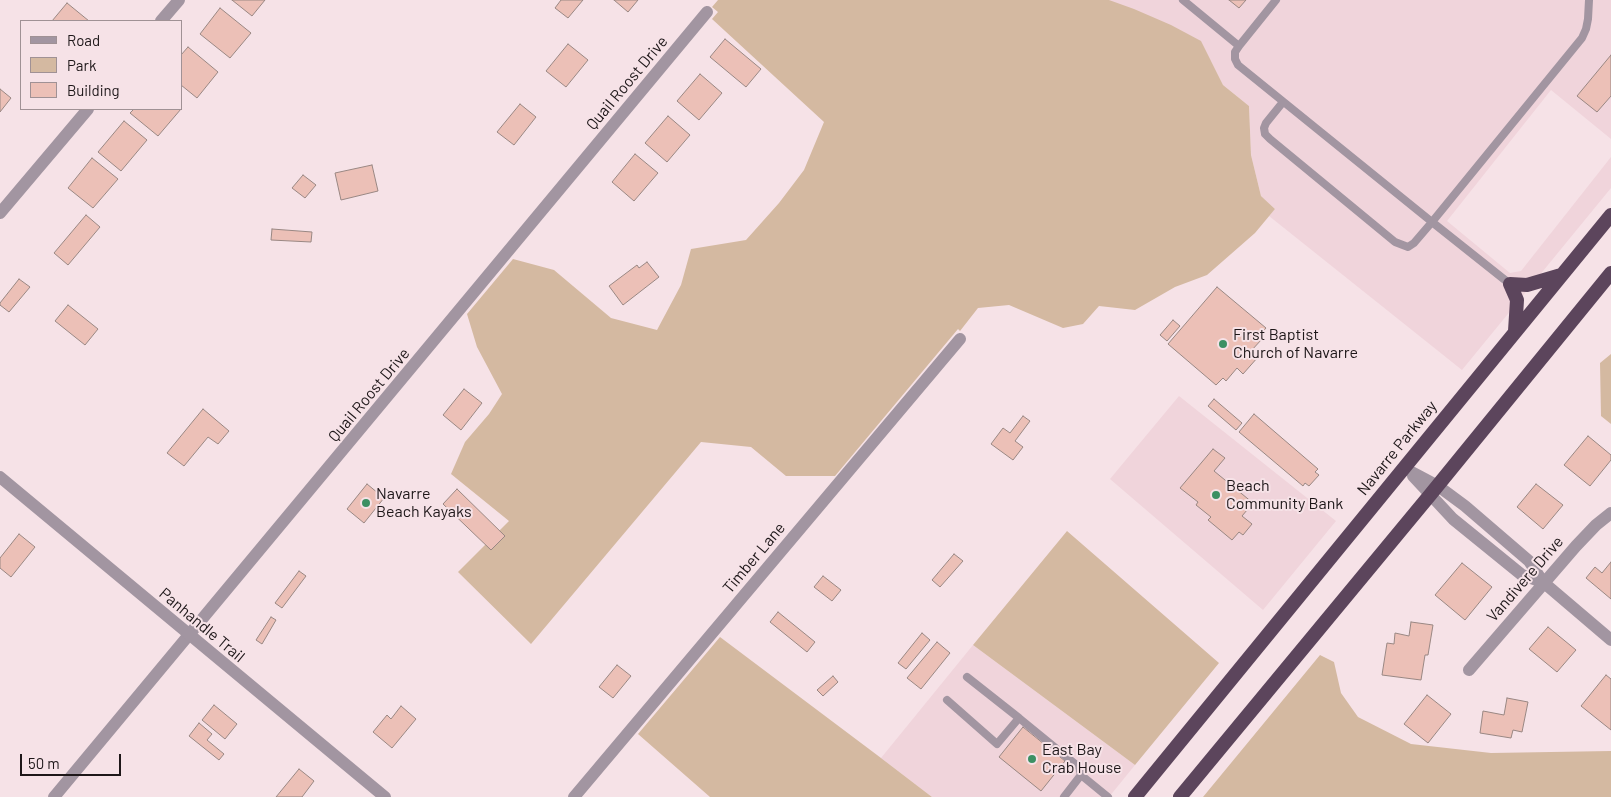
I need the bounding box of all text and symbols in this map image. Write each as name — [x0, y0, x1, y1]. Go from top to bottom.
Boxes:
legend — [20, 20, 182, 110]
text: Road — [67, 31, 100, 49]
street label: Quail Roost Drive — [582, 32, 672, 134]
text: Park — [67, 56, 96, 74]
text: Building — [67, 81, 120, 99]
place label: First Baptist Church of Navarre — [1233, 325, 1358, 363]
marker: First Baptist Church of Navarre — [1217, 338, 1229, 350]
street label: Quail Roost Drive — [324, 344, 414, 446]
street label: Navarre Parkway — [1353, 397, 1441, 499]
place label: Beach Community Bank — [1226, 476, 1343, 514]
place label: Navarre Beach Kayaks — [376, 484, 472, 522]
marker: Beach Community Bank — [1210, 489, 1222, 501]
marker: Navarre Beach Kayaks — [360, 497, 372, 509]
street label: Timber Lane — [719, 519, 789, 597]
street label: Vandivere Drive — [1483, 532, 1567, 626]
street label: Panhandle Trail — [155, 584, 249, 666]
place label: East Bay Crab House — [1042, 740, 1122, 778]
scale bar — [22, 744, 124, 776]
marker: East Bay Crab House — [1026, 753, 1038, 765]
text: 50 m — [28, 754, 60, 772]

